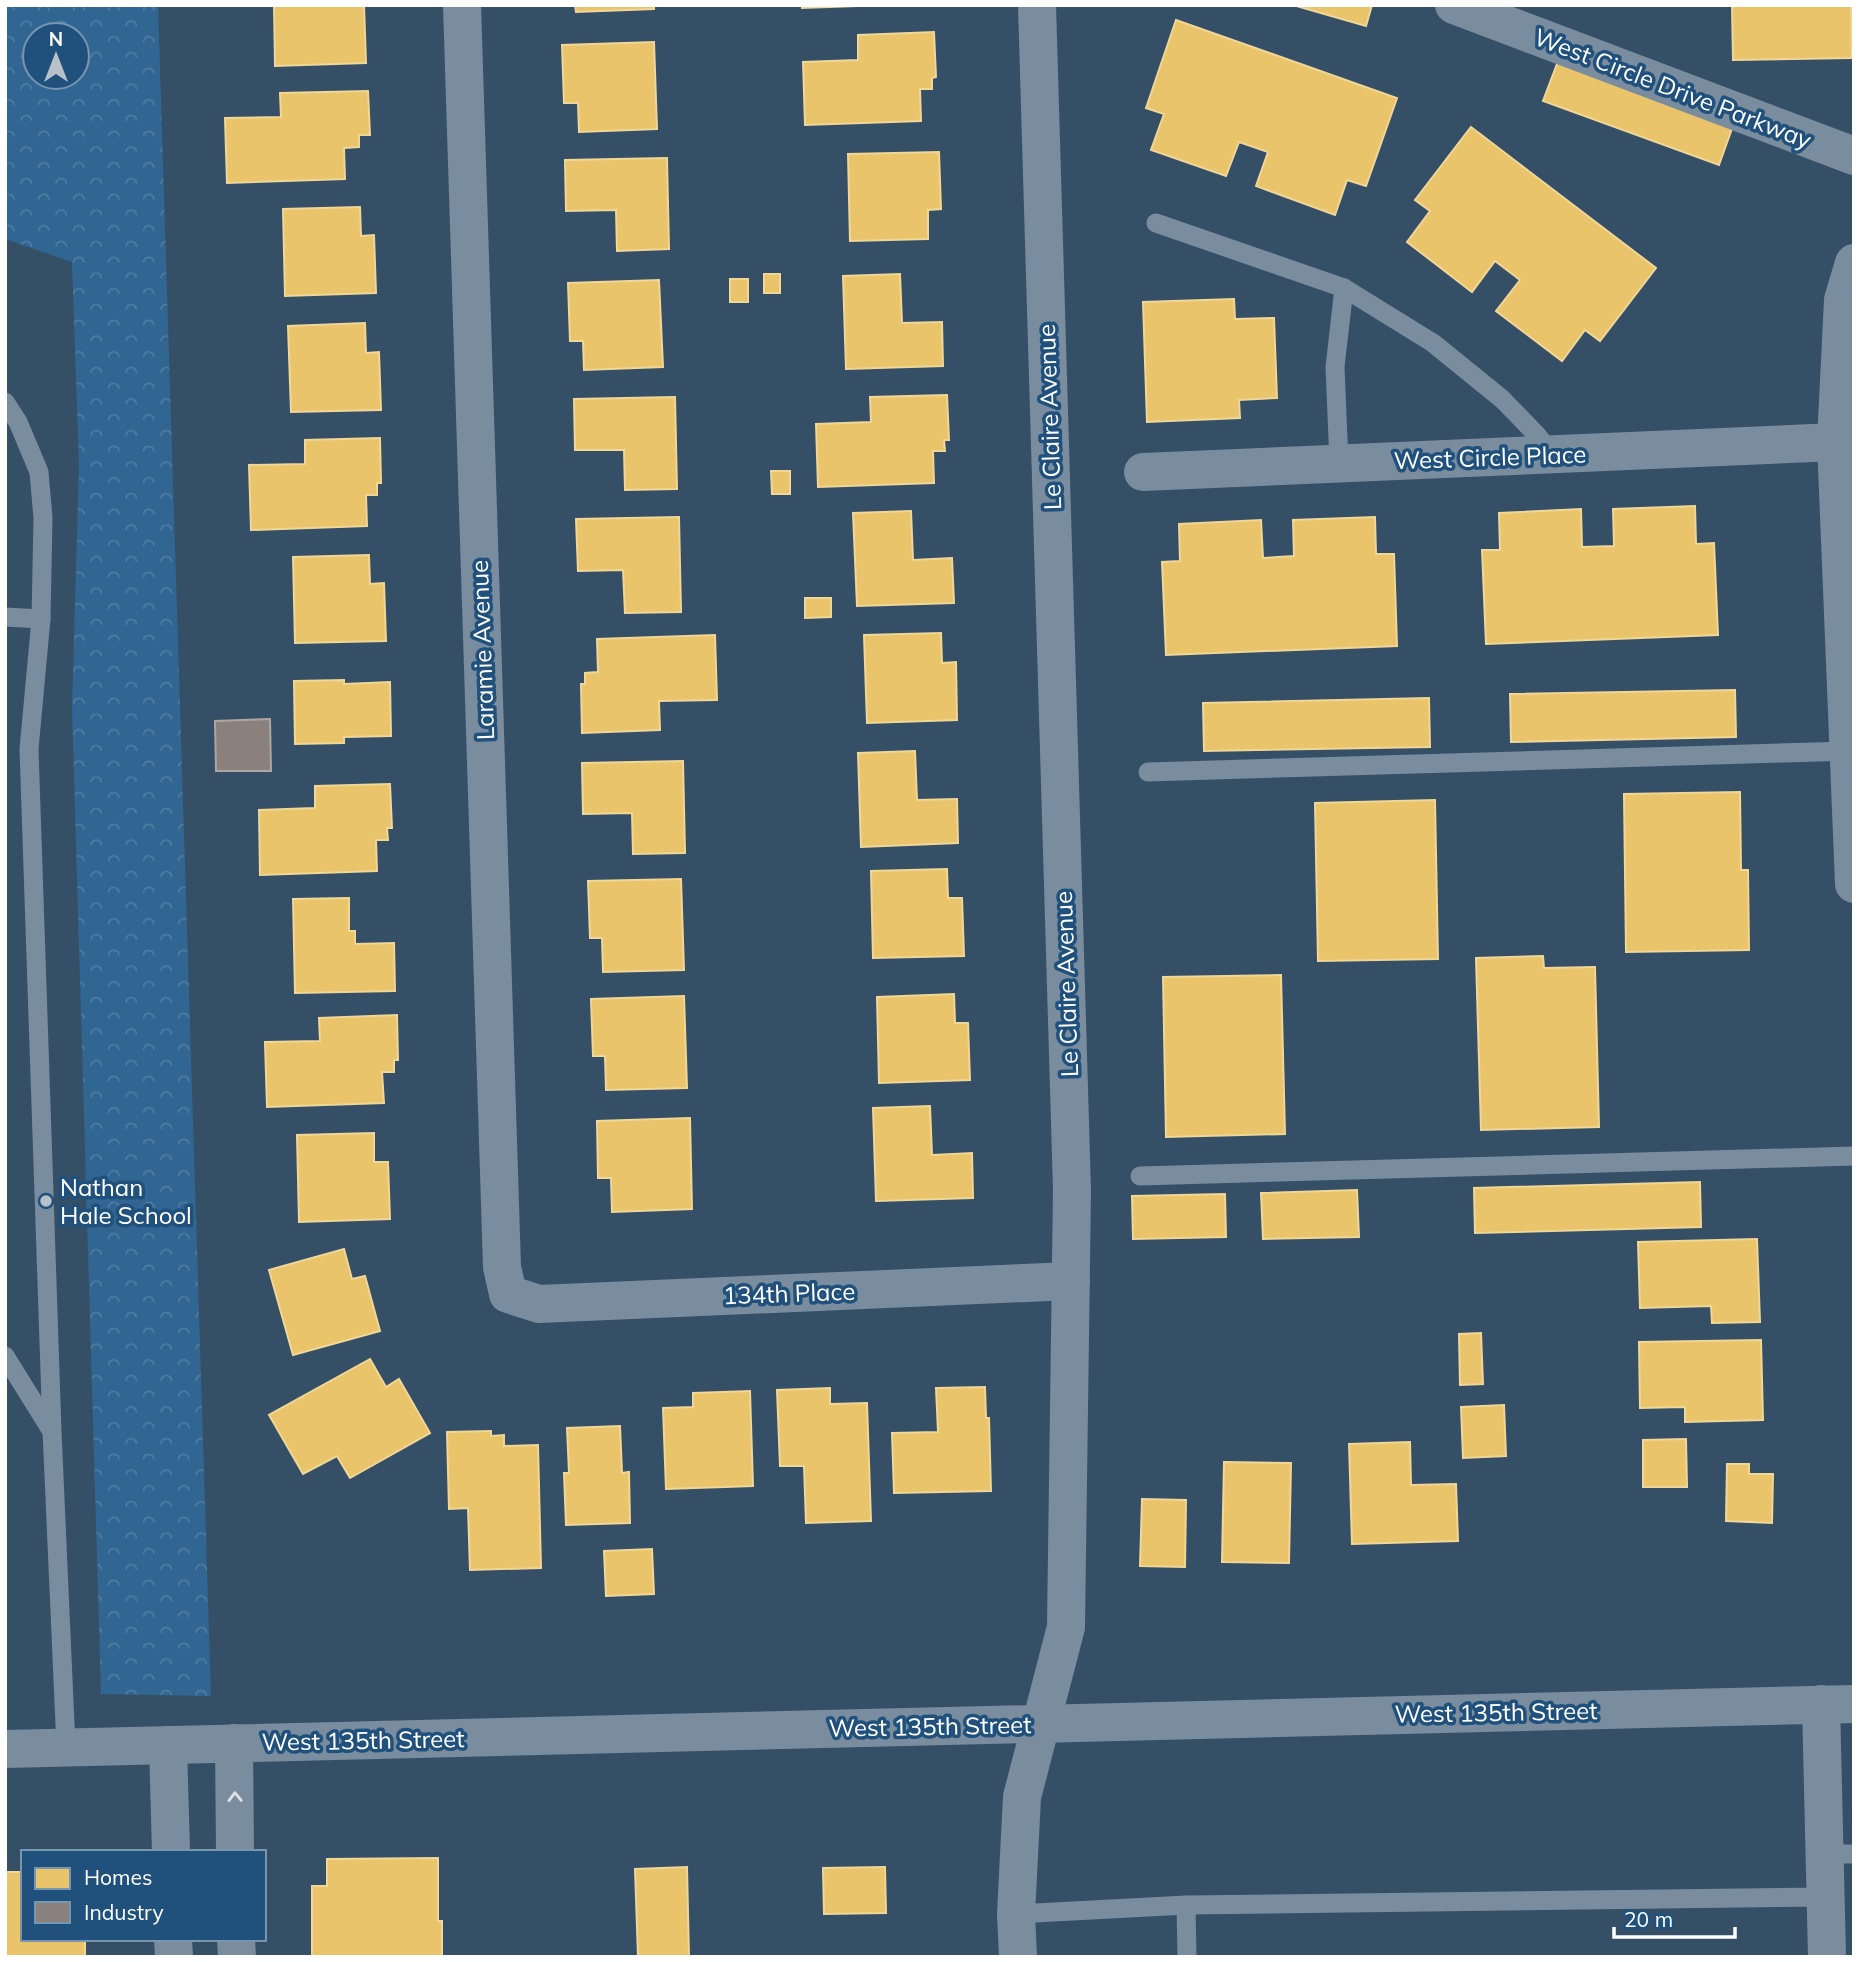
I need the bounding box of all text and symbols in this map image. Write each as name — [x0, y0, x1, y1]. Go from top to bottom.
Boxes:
north arrow — [21, 21, 91, 91]
street label: West Circle Drive Parkway — [1530, 21, 1816, 155]
text: N — [49, 27, 63, 51]
street label: Le Claire Avenue — [1031, 324, 1067, 510]
street label: West Circle Place — [1393, 439, 1587, 475]
street label: Laramie Avenue — [464, 559, 500, 741]
street label: Le Claire Avenue — [1048, 891, 1084, 1077]
place label: Nathan Hale School — [60, 1172, 192, 1230]
marker: Nathan Hale School — [38, 1193, 54, 1209]
street label: 134th Place — [722, 1276, 856, 1310]
street label: West 135th Street — [1394, 1695, 1598, 1729]
street label: West 135th Street — [828, 1709, 1032, 1743]
street label: West 135th Street — [261, 1723, 465, 1757]
one-way arrow — [227, 1792, 243, 1802]
legend — [21, 1850, 266, 1941]
text: Homes — [84, 1864, 152, 1890]
scale bar — [1614, 1896, 1735, 1940]
text: Industry — [84, 1899, 164, 1925]
text: 20 m — [1624, 1906, 1673, 1932]

